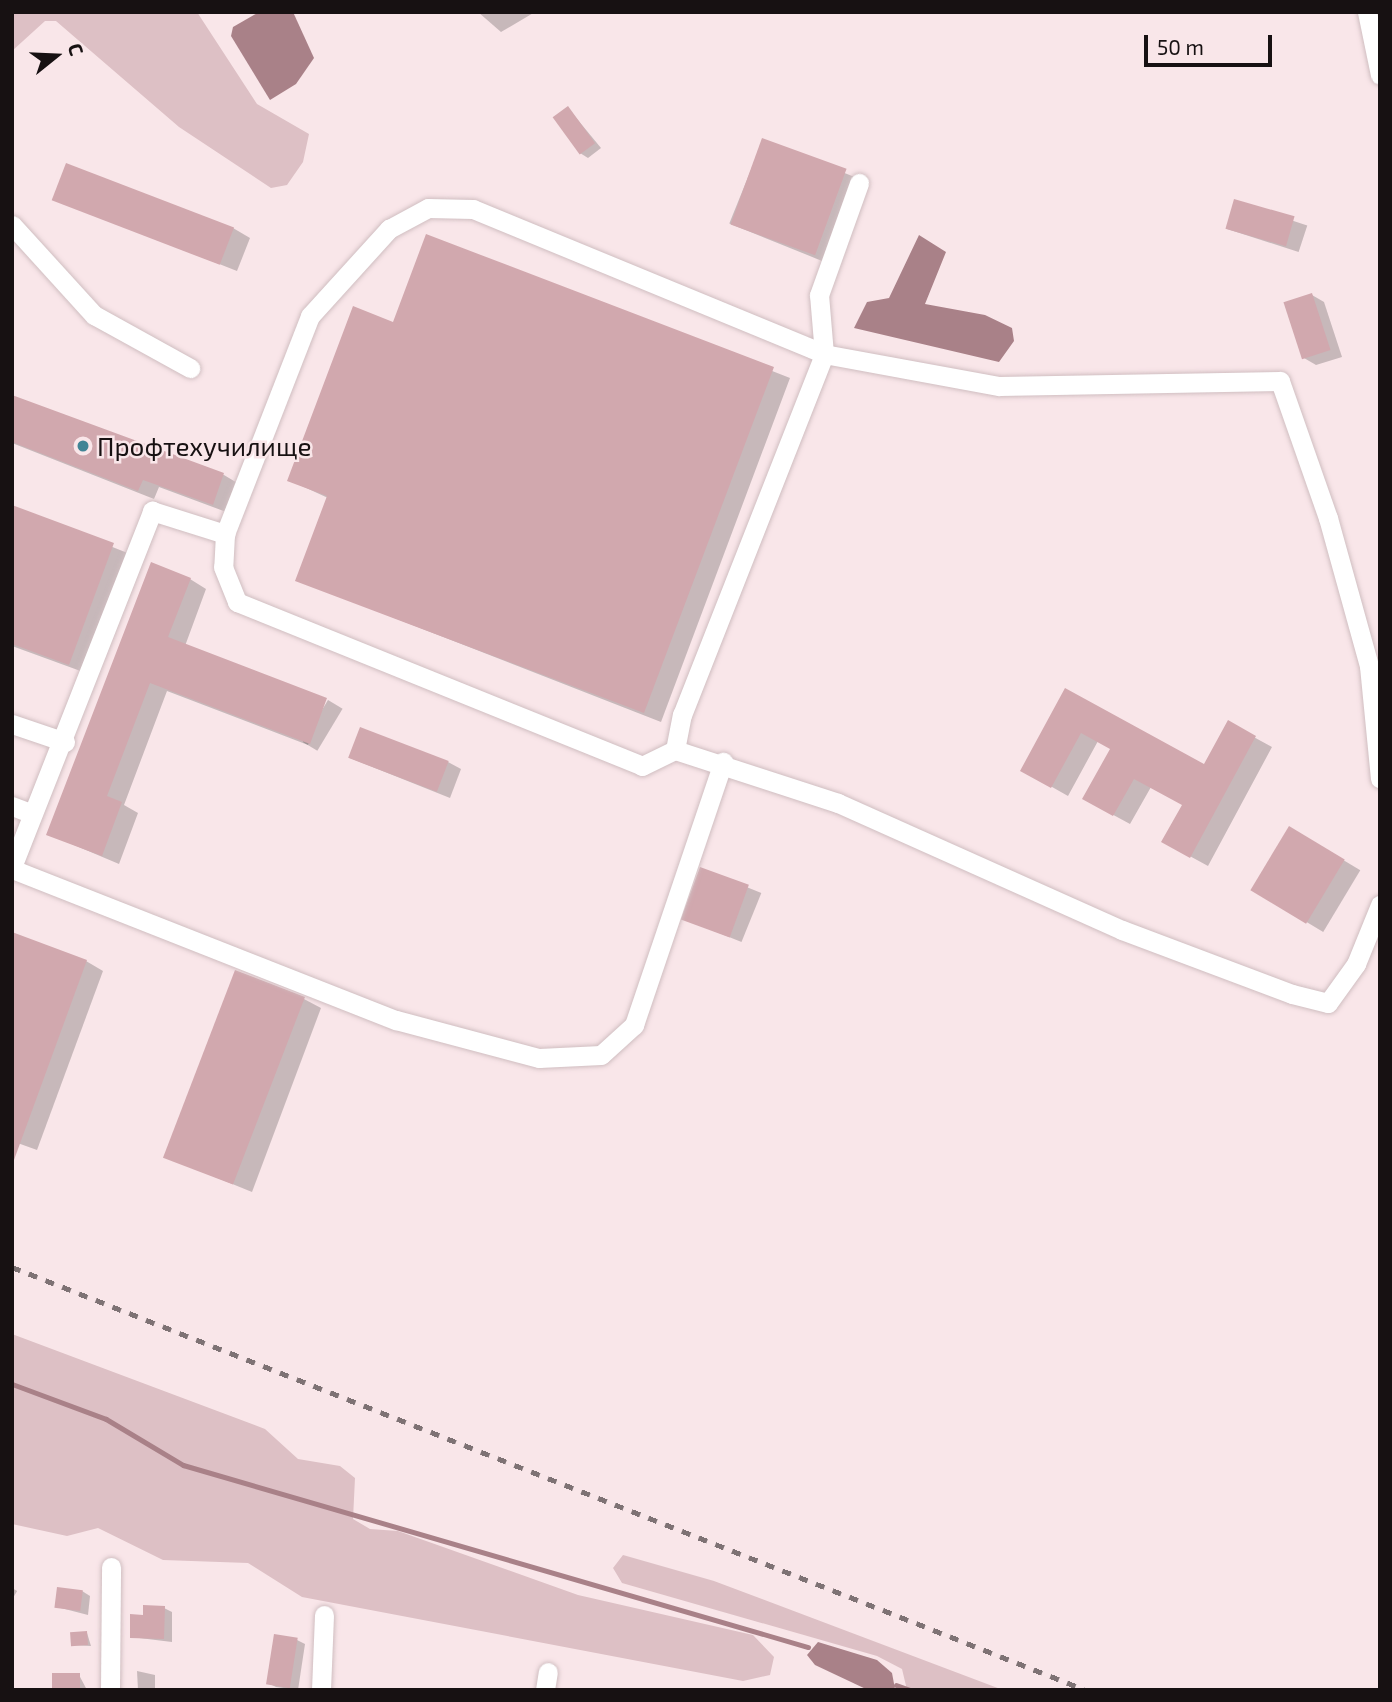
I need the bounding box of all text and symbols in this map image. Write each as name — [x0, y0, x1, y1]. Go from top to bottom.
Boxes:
north arrow — [21, 21, 91, 91]
scale bar — [1147, 21, 1275, 65]
text: 50 m — [1157, 34, 1204, 59]
text: С — [64, 40, 89, 58]
place label: Профтехучилище — [97, 430, 311, 462]
marker: Профтехучилище — [75, 438, 91, 454]

